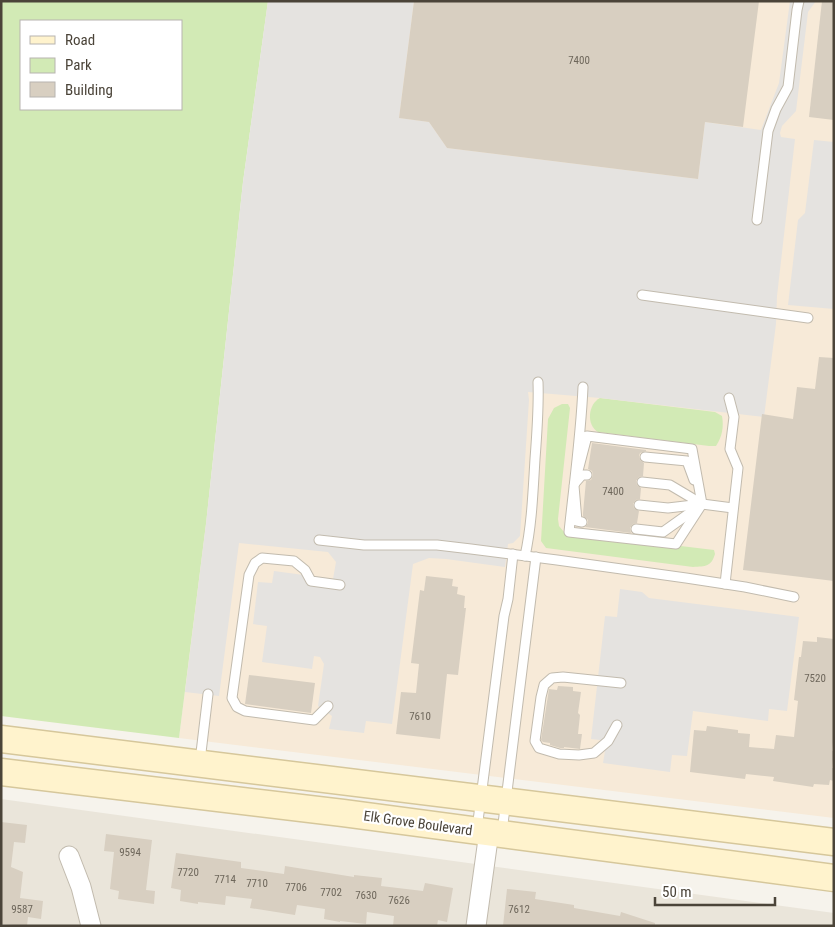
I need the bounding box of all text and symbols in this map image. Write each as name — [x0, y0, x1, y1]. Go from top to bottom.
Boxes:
legend — [20, 20, 182, 110]
text: Road — [65, 31, 95, 49]
house number: 7400 — [568, 54, 590, 67]
text: Park — [65, 56, 92, 74]
text: Building — [65, 81, 113, 99]
house number: 7400 — [602, 485, 624, 498]
house number: 7520 — [804, 672, 826, 685]
house number: 7610 — [409, 710, 431, 723]
street label: Elk Grove Boulevard — [363, 807, 473, 839]
house number: 9594 — [119, 846, 141, 859]
house number: 7720 — [177, 866, 199, 879]
house number: 7714 — [214, 873, 236, 886]
scale bar — [655, 874, 775, 906]
house number: 7710 — [246, 877, 268, 890]
house number: 7706 — [285, 881, 307, 894]
text: 50 m — [662, 883, 692, 901]
house number: 7702 — [320, 886, 342, 899]
house number: 7630 — [355, 889, 377, 902]
house number: 7626 — [388, 894, 410, 907]
house number: 9587 — [11, 903, 33, 916]
house number: 7612 — [508, 903, 530, 916]

